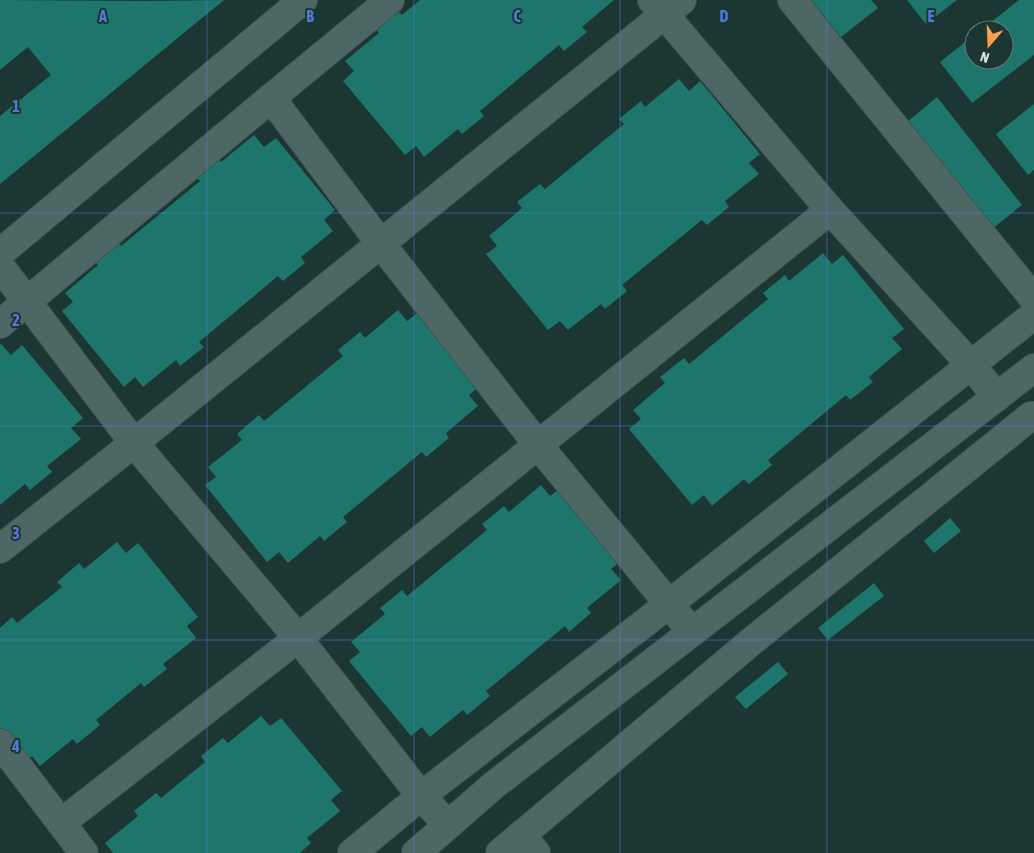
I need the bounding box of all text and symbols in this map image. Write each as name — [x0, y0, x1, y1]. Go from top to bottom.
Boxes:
text: A — [98, 7, 107, 25]
text: B — [306, 7, 314, 25]
text: C — [513, 7, 521, 25]
text: D — [720, 7, 729, 25]
text: E — [928, 7, 935, 25]
north arrow — [964, 20, 1014, 70]
text: N — [978, 48, 991, 66]
text: 1 — [12, 97, 20, 115]
text: 2 — [12, 311, 20, 329]
text: 3 — [12, 524, 20, 542]
text: 4 — [11, 737, 20, 755]

